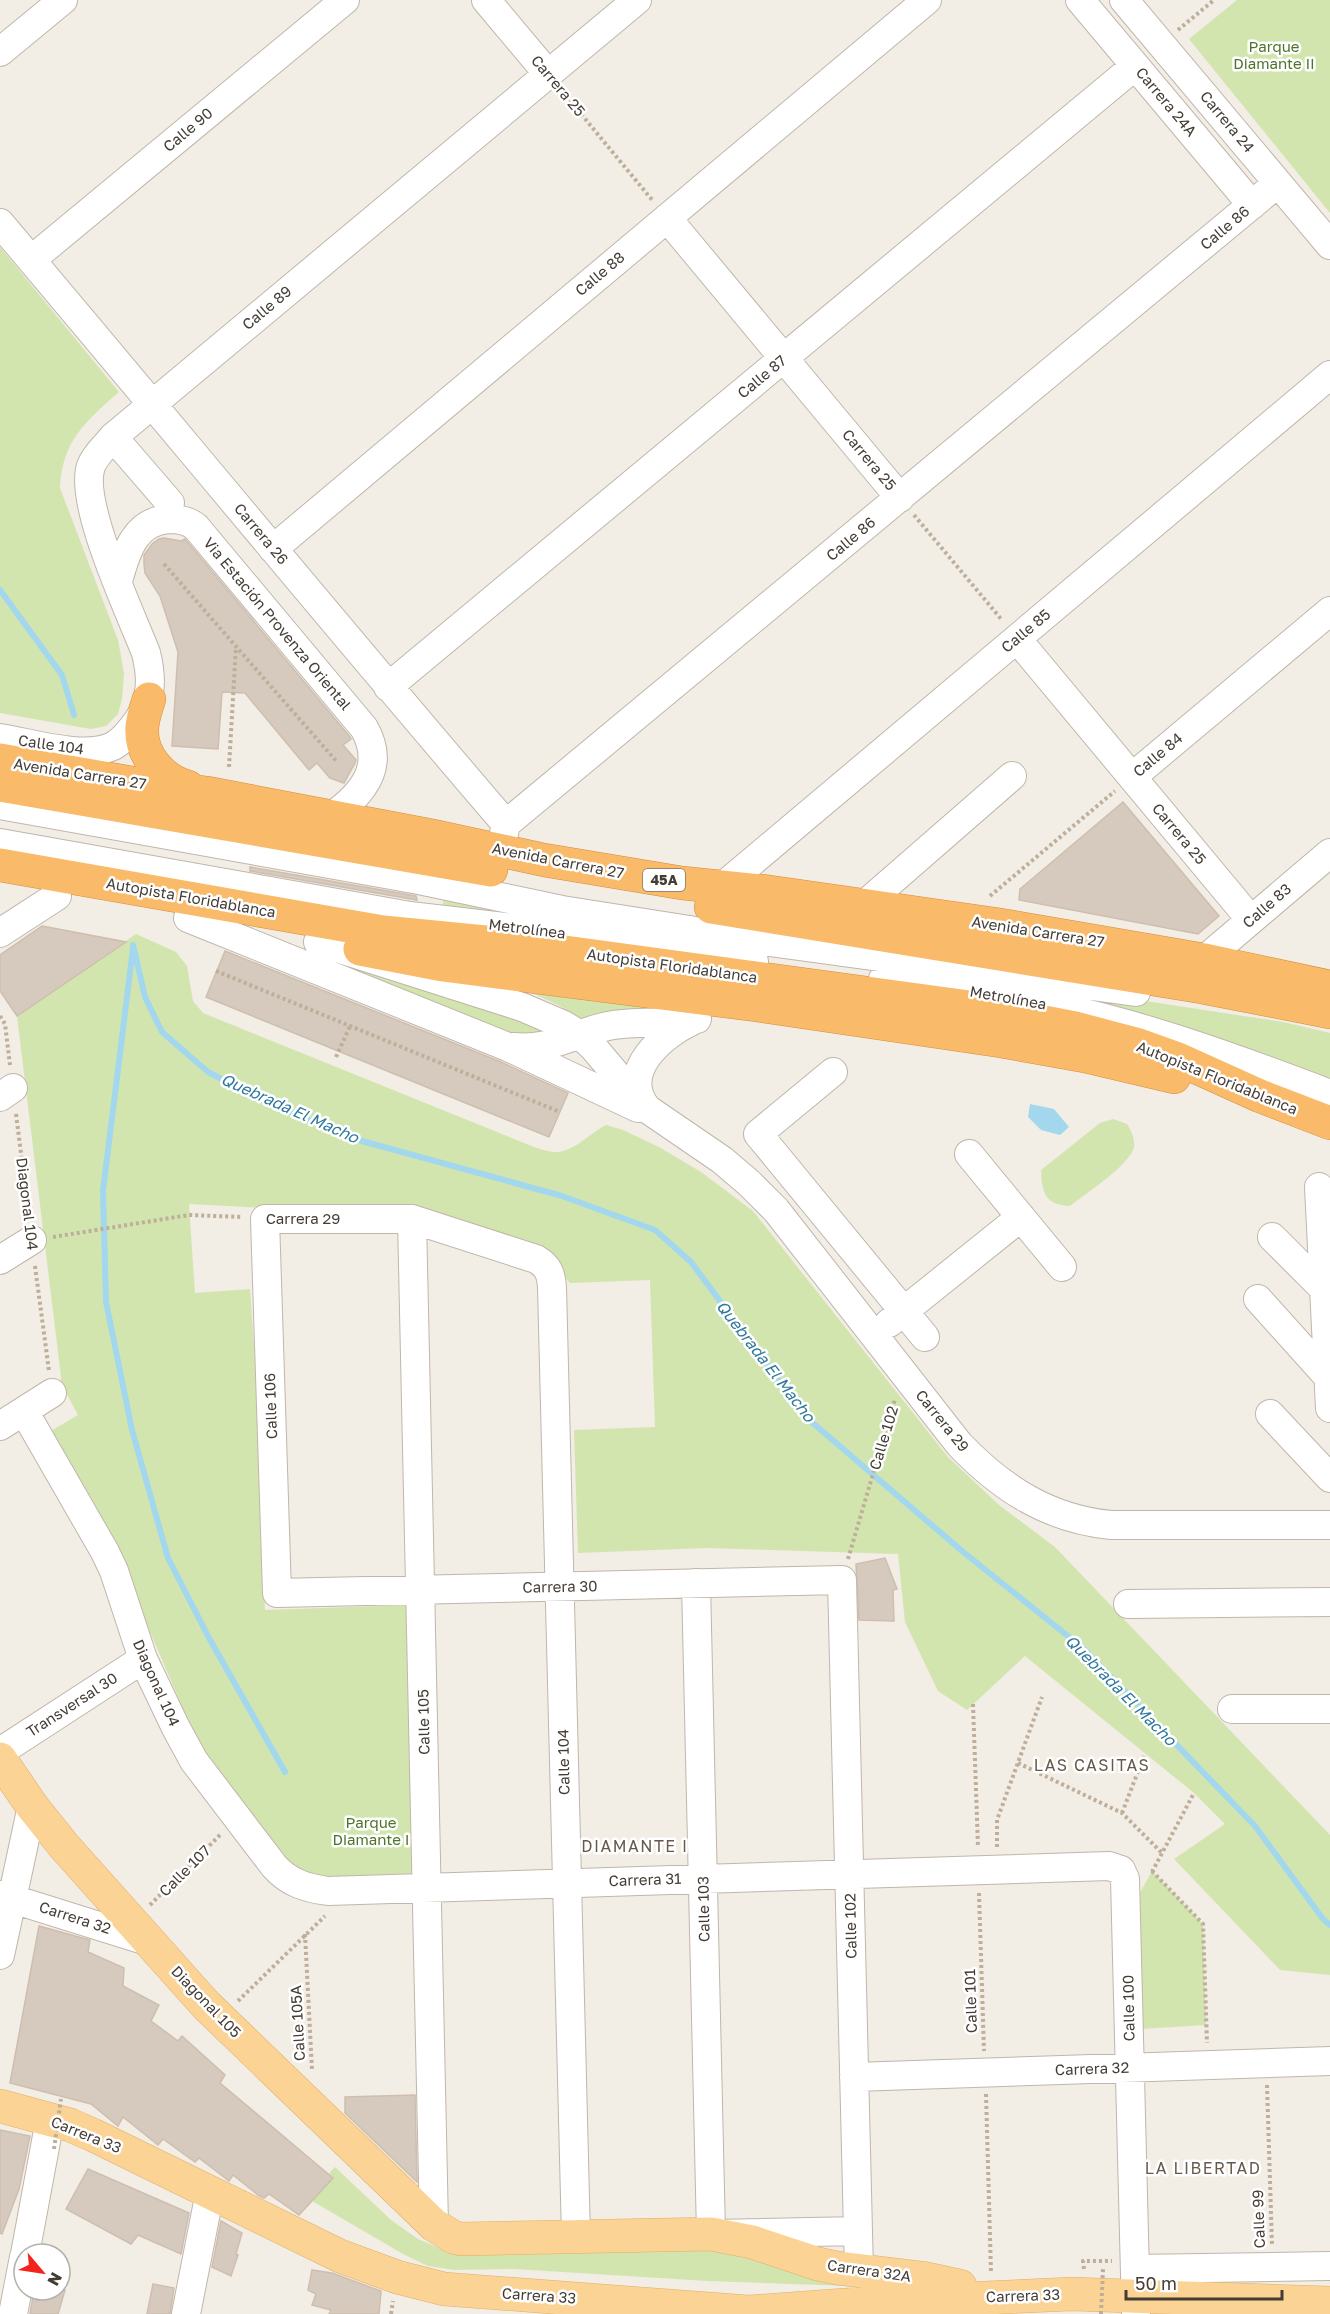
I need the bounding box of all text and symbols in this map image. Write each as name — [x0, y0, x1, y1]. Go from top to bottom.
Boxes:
park label: Parque Diamante II — [1233, 37, 1315, 72]
street label: Carrera 25 — [528, 51, 590, 120]
street label: Carrera 24A — [1133, 63, 1201, 140]
street label: Carrera 24 — [1197, 87, 1259, 156]
street label: Calle 90 — [159, 103, 216, 155]
street label: Calle 86 — [1196, 201, 1253, 253]
street label: Calle 88 — [571, 247, 628, 299]
street label: Calle 89 — [238, 281, 295, 333]
street label: Calle 87 — [733, 351, 789, 402]
street label: Carrera 25 — [839, 425, 901, 494]
street label: Carrera 26 — [231, 499, 293, 568]
street label: Calle 86 — [822, 512, 879, 564]
street label: Via Estación Provenza Oriental — [200, 533, 356, 714]
street label: Calle 85 — [997, 605, 1054, 656]
street label: Calle 84 — [1129, 728, 1186, 780]
street label: Calle 104 — [17, 730, 85, 758]
street label: Avenida Carrera 27 — [12, 754, 148, 792]
street label: Carrera 25 — [1149, 799, 1211, 868]
street label: Avenida Carrera 27 — [491, 838, 626, 882]
road number: 45A — [643, 869, 685, 891]
street label: Autopista Floridablanca — [105, 873, 277, 921]
street label: Calle 83 — [1238, 879, 1294, 931]
street label: Avenida Carrera 27 — [970, 912, 1106, 950]
street label: Metrolínea — [488, 914, 567, 942]
street label: Autopista Floridablanca — [586, 944, 758, 986]
street label: Metrolínea — [968, 981, 1048, 1013]
street label: Autopista Floridablanca — [1134, 1037, 1300, 1118]
water label: Quebrada El Macho — [218, 1069, 363, 1148]
street label: Diagonal 104 — [13, 1157, 43, 1251]
street label: Carrera 29 — [266, 1209, 340, 1227]
water label: Quebrada El Macho — [712, 1296, 820, 1427]
street label: Calle 106 — [260, 1373, 280, 1439]
street label: Carrera 29 — [912, 1386, 973, 1455]
street label: Calle 102 — [865, 1404, 901, 1472]
street label: Carrera 30 — [522, 1576, 598, 1596]
water label: Quebrada El Macho — [1061, 1630, 1182, 1751]
street label: Diagonal 104 — [130, 1636, 184, 1729]
street label: Transversal 30 — [23, 1668, 120, 1740]
street label: Calle 105 — [413, 1689, 433, 1755]
street label: Calle 104 — [553, 1729, 573, 1795]
district label: LAS CASITAS — [1034, 1755, 1150, 1775]
park label: Parque Diamante I — [333, 1813, 409, 1848]
district label: DIAMANTE I — [581, 1836, 689, 1856]
street label: Calle 107 — [155, 1841, 214, 1900]
street label: Carrera 31 — [608, 1869, 682, 1889]
street label: Calle 103 — [693, 1876, 713, 1942]
street label: Calle 102 — [840, 1893, 860, 1959]
street label: Carrera 32 — [37, 1897, 113, 1937]
street label: Diagonal 105 — [168, 1962, 245, 2041]
street label: Calle 101 — [960, 1969, 980, 2034]
street label: Calle 100 — [1118, 1975, 1138, 2041]
street label: Calle 105A — [286, 1985, 308, 2061]
street label: Carrera 32 — [1055, 2058, 1129, 2078]
street label: Carrera 33 — [49, 2112, 124, 2156]
district label: LA LIBERTAD — [1145, 2158, 1261, 2178]
street label: Calle 99 — [1248, 2189, 1268, 2249]
north arrow — [12, 2242, 72, 2302]
street label: Carrera 32A — [826, 2255, 912, 2285]
scale bar — [1126, 2263, 1282, 2301]
text: N — [43, 2269, 67, 2289]
text: 50 m — [1135, 2272, 1177, 2294]
street label: Carrera 33 — [501, 2283, 577, 2307]
street label: Carrera 33 — [985, 2285, 1060, 2305]

